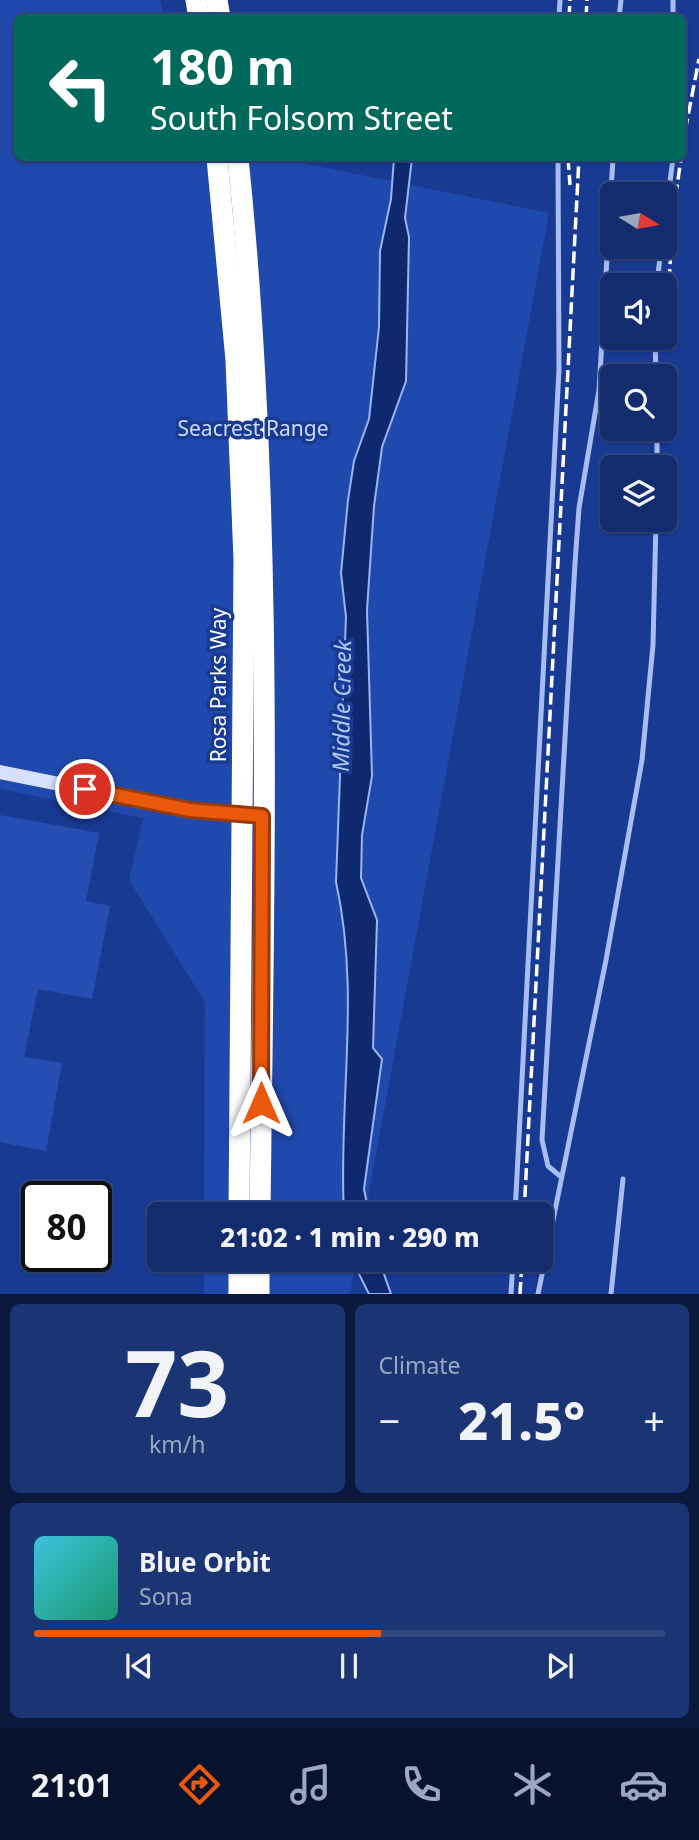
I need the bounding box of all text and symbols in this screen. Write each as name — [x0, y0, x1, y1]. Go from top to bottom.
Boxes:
text: 180 m — [150, 33, 295, 99]
icon: left — [35, 42, 126, 133]
text: South Folsom Street — [150, 96, 453, 139]
north arrow — [600, 182, 677, 259]
map controls — [600, 182, 677, 532]
button: sound — [600, 273, 677, 350]
button: search — [600, 364, 677, 441]
park label: Seacrest Range — [177, 414, 329, 442]
button: layers — [600, 455, 677, 532]
street label: Rosa Parks Way — [204, 607, 232, 762]
water label: Middle Creek — [324, 638, 358, 772]
pin — [55, 759, 115, 819]
icon: arrive — [66, 770, 104, 808]
position arrow — [224, 1066, 298, 1140]
speed limit sign: 80 — [21, 1181, 112, 1272]
text: 21:02 · 1 min · 290 m — [220, 1219, 480, 1255]
text: 73 — [125, 1320, 229, 1444]
text: Climate — [379, 1349, 461, 1381]
text: 21.5° — [458, 1384, 585, 1455]
text: − — [379, 1394, 400, 1446]
text: + — [643, 1394, 665, 1446]
text: km/h — [149, 1428, 206, 1460]
text: Blue Orbit — [139, 1544, 271, 1580]
text: Sona — [139, 1580, 193, 1612]
icon: previous — [120, 1647, 158, 1685]
icon: pause — [330, 1647, 368, 1685]
icon: next — [541, 1647, 579, 1685]
icon: directions — [175, 1760, 224, 1809]
icon: music — [286, 1760, 335, 1809]
icon: phone — [397, 1760, 446, 1809]
icon: climate — [508, 1760, 557, 1809]
icon: car — [619, 1760, 668, 1809]
text: 21:01 — [31, 1763, 113, 1806]

